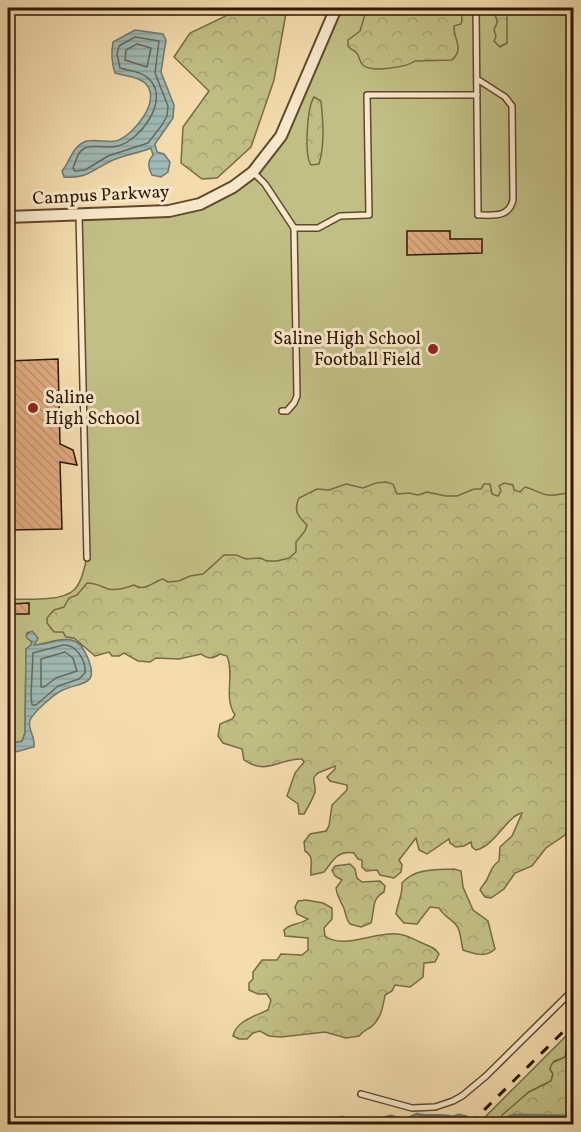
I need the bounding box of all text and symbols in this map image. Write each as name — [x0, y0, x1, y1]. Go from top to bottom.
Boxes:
street label: Campus Parkway — [32, 180, 170, 212]
place label: Saline High School Football Field — [273, 327, 421, 373]
marker: Saline High School Football Field — [426, 342, 440, 356]
place label: Saline High School — [45, 386, 140, 432]
marker: Saline High School — [26, 401, 40, 415]

